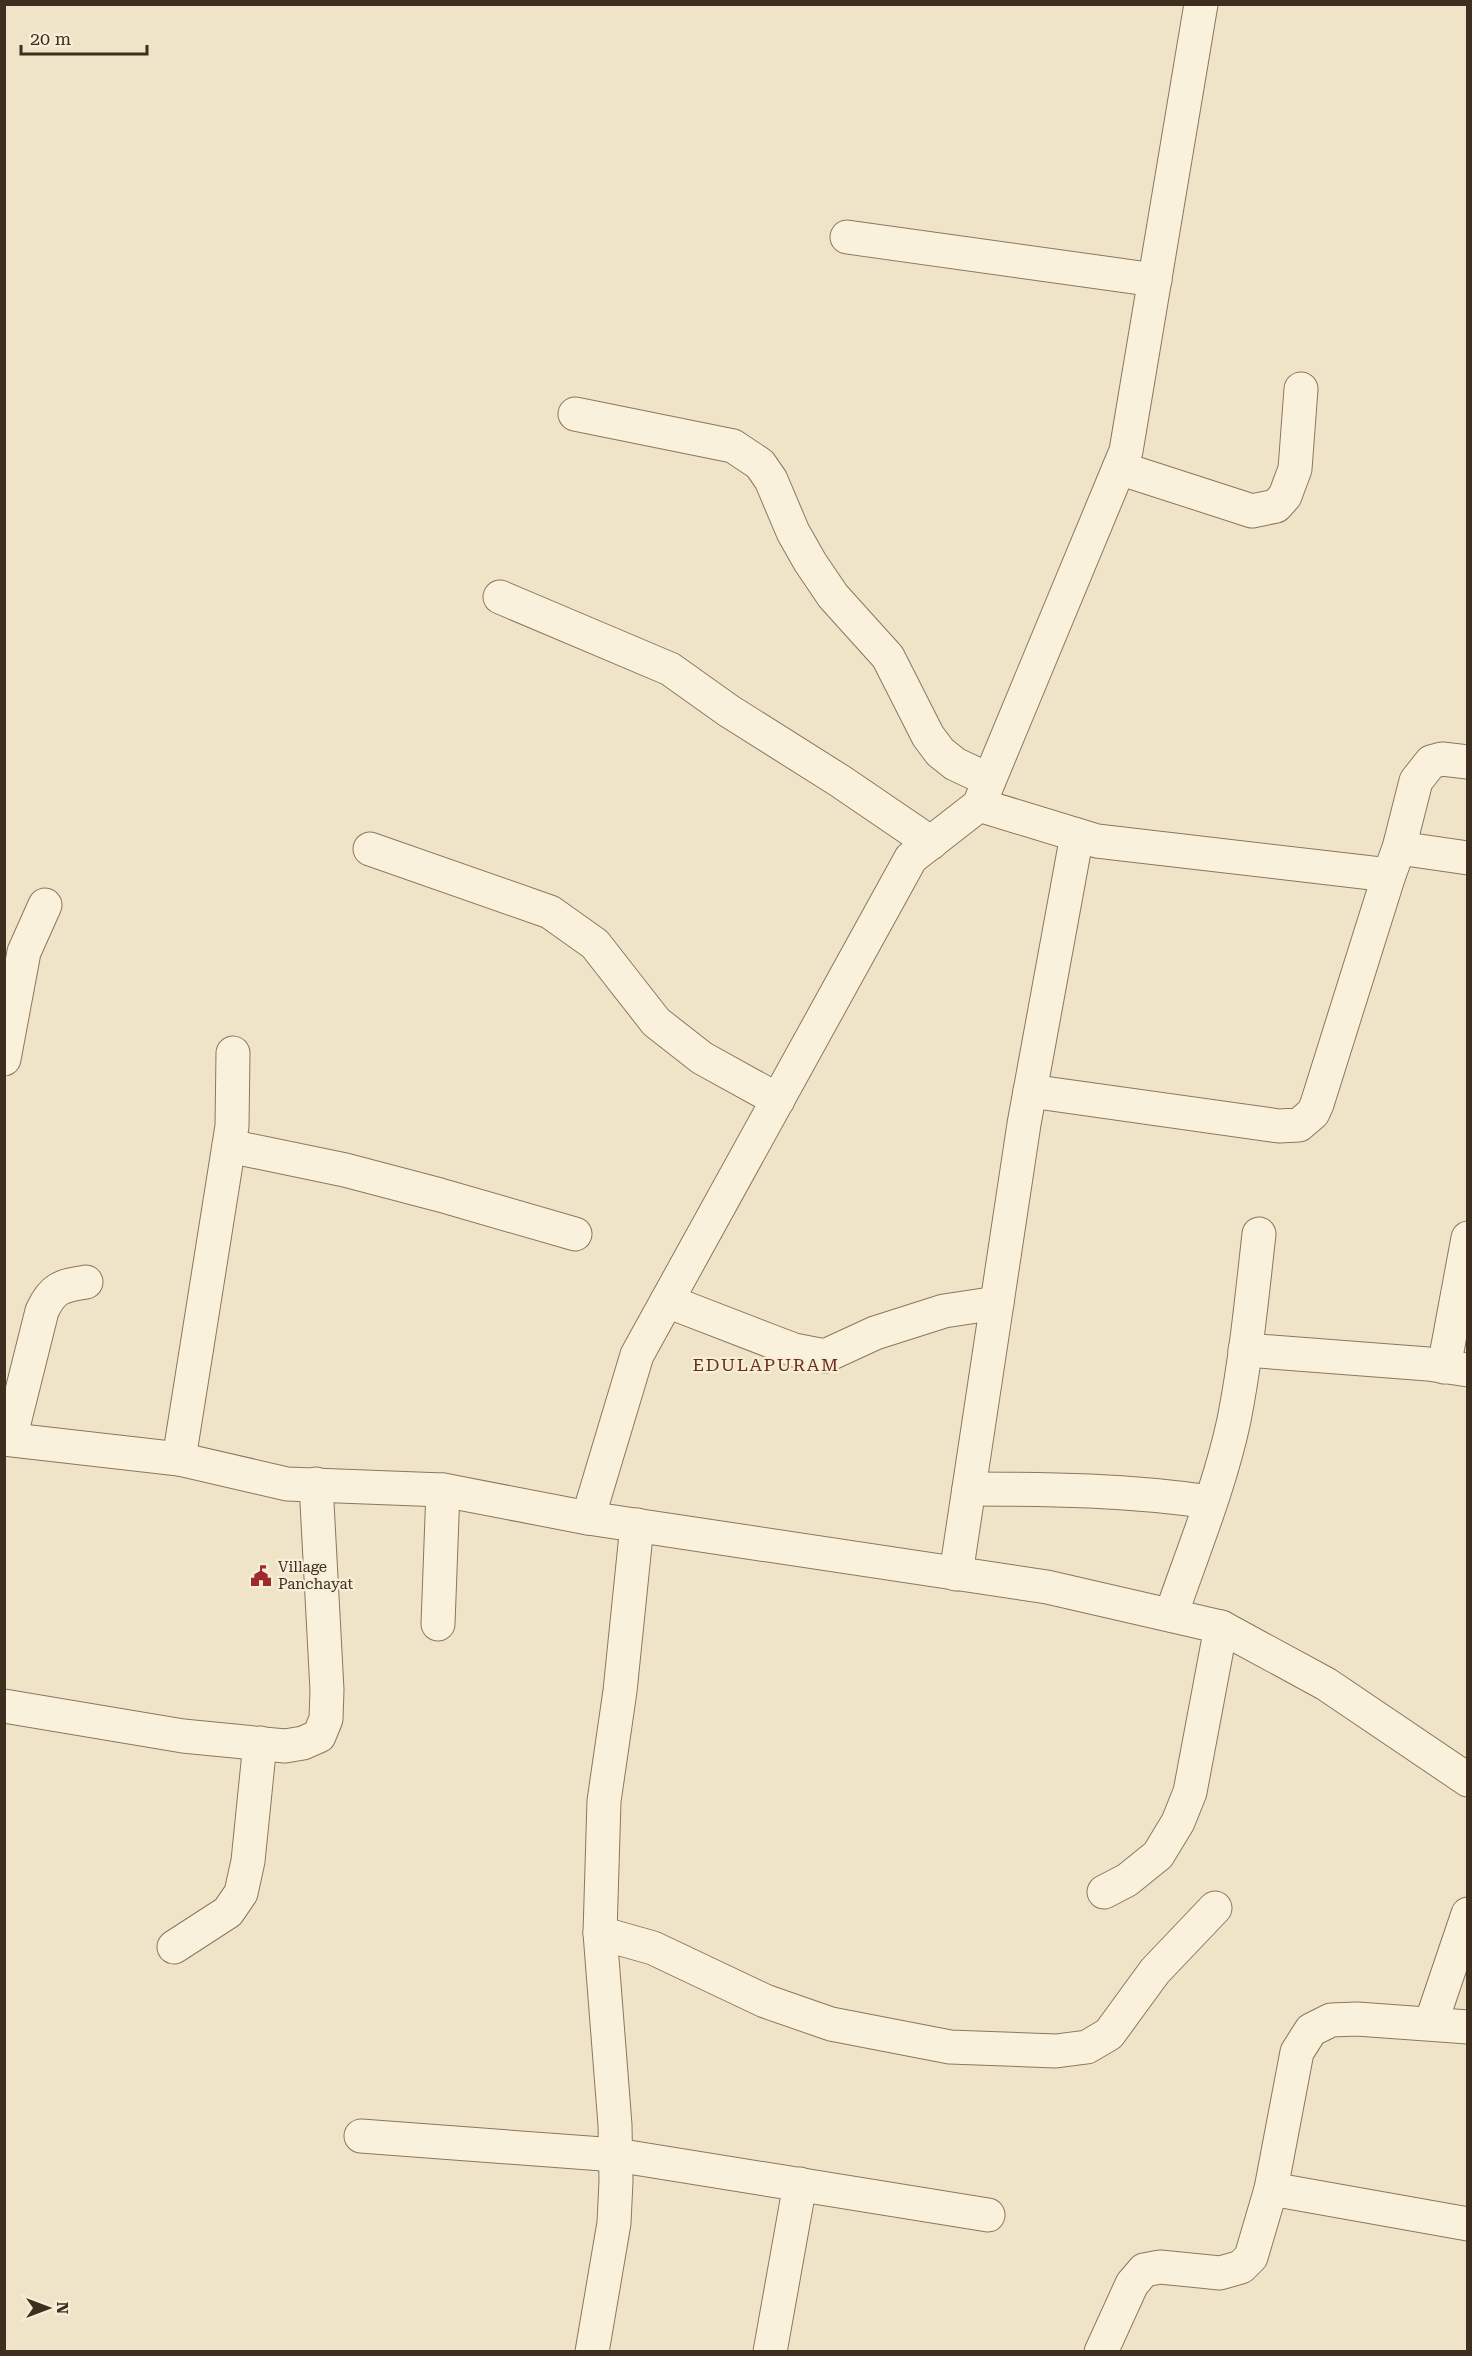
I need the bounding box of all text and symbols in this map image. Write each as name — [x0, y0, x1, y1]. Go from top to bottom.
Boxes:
scale bar — [21, 18, 147, 56]
text: 20 m — [30, 28, 71, 49]
district label: EDULAPURAM — [692, 1354, 840, 1375]
place label: Village Panchayat — [278, 1558, 353, 1593]
public building icon: Village Panchayat — [249, 1564, 273, 1588]
north arrow — [18, 2278, 78, 2338]
text: N — [53, 2302, 72, 2314]

